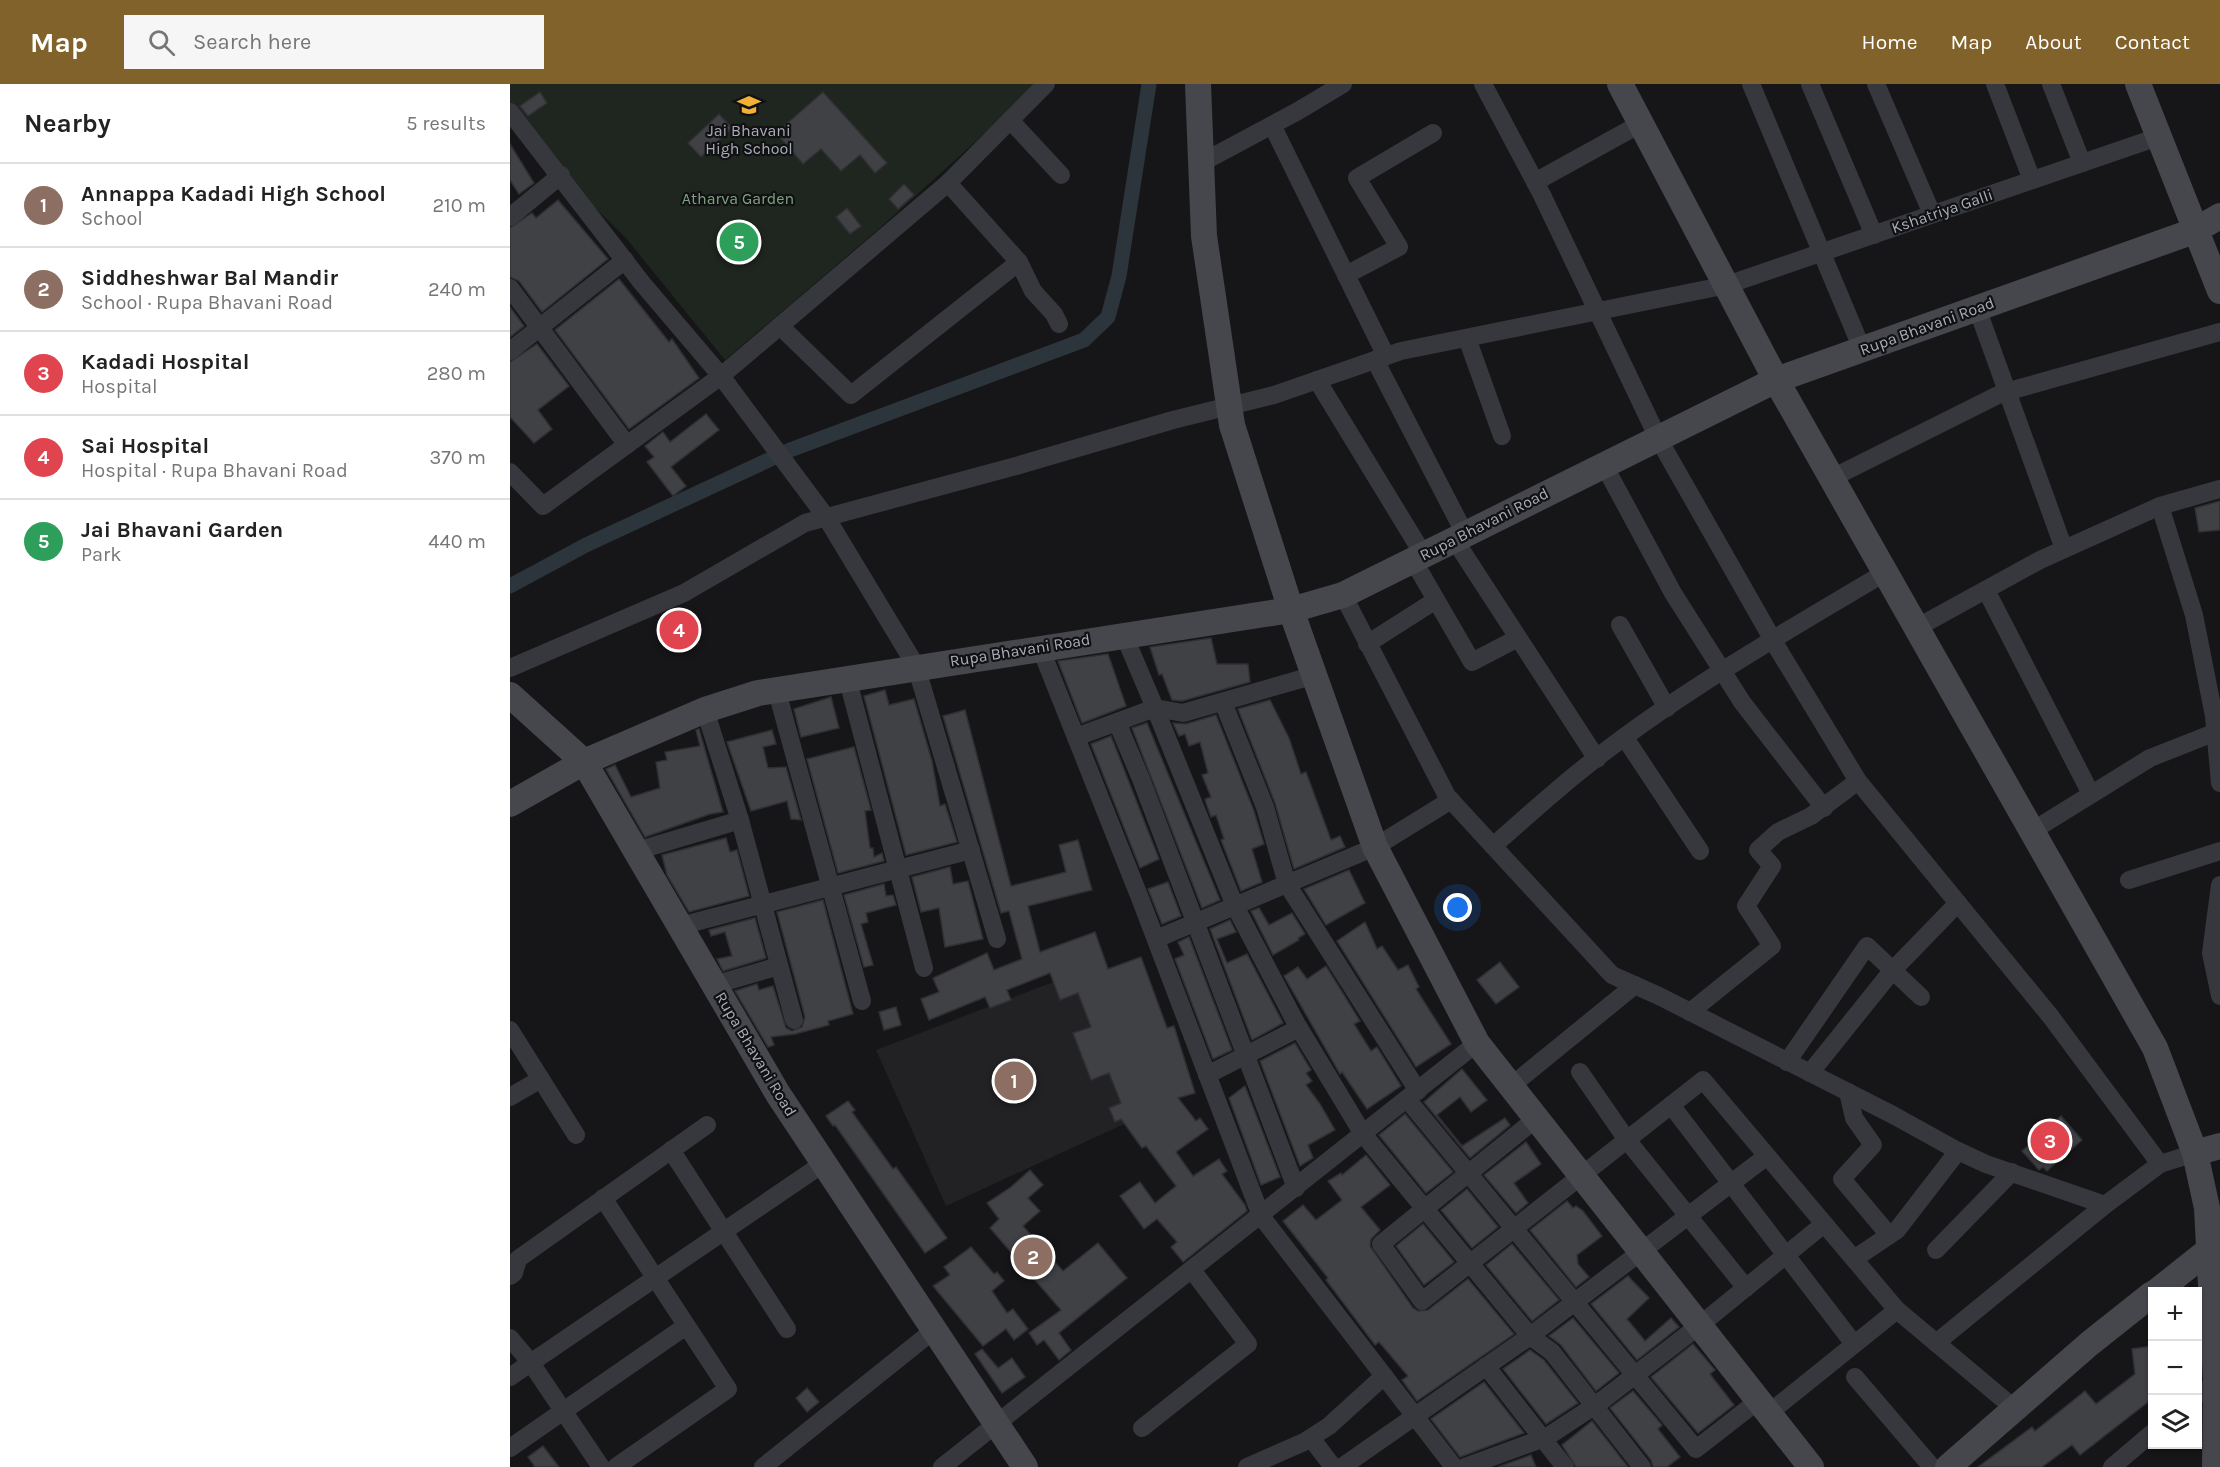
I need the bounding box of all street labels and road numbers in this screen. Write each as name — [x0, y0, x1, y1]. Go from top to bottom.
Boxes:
street label: Kshatriya Galli — [1889, 185, 1995, 237]
street label: Rupa Bhavani Road — [1857, 293, 1997, 359]
street label: Rupa Bhavani Road — [1417, 483, 1551, 565]
street label: Rupa Bhavani Road — [949, 630, 1091, 670]
street label: Rupa Bhavani Road — [711, 988, 801, 1120]

